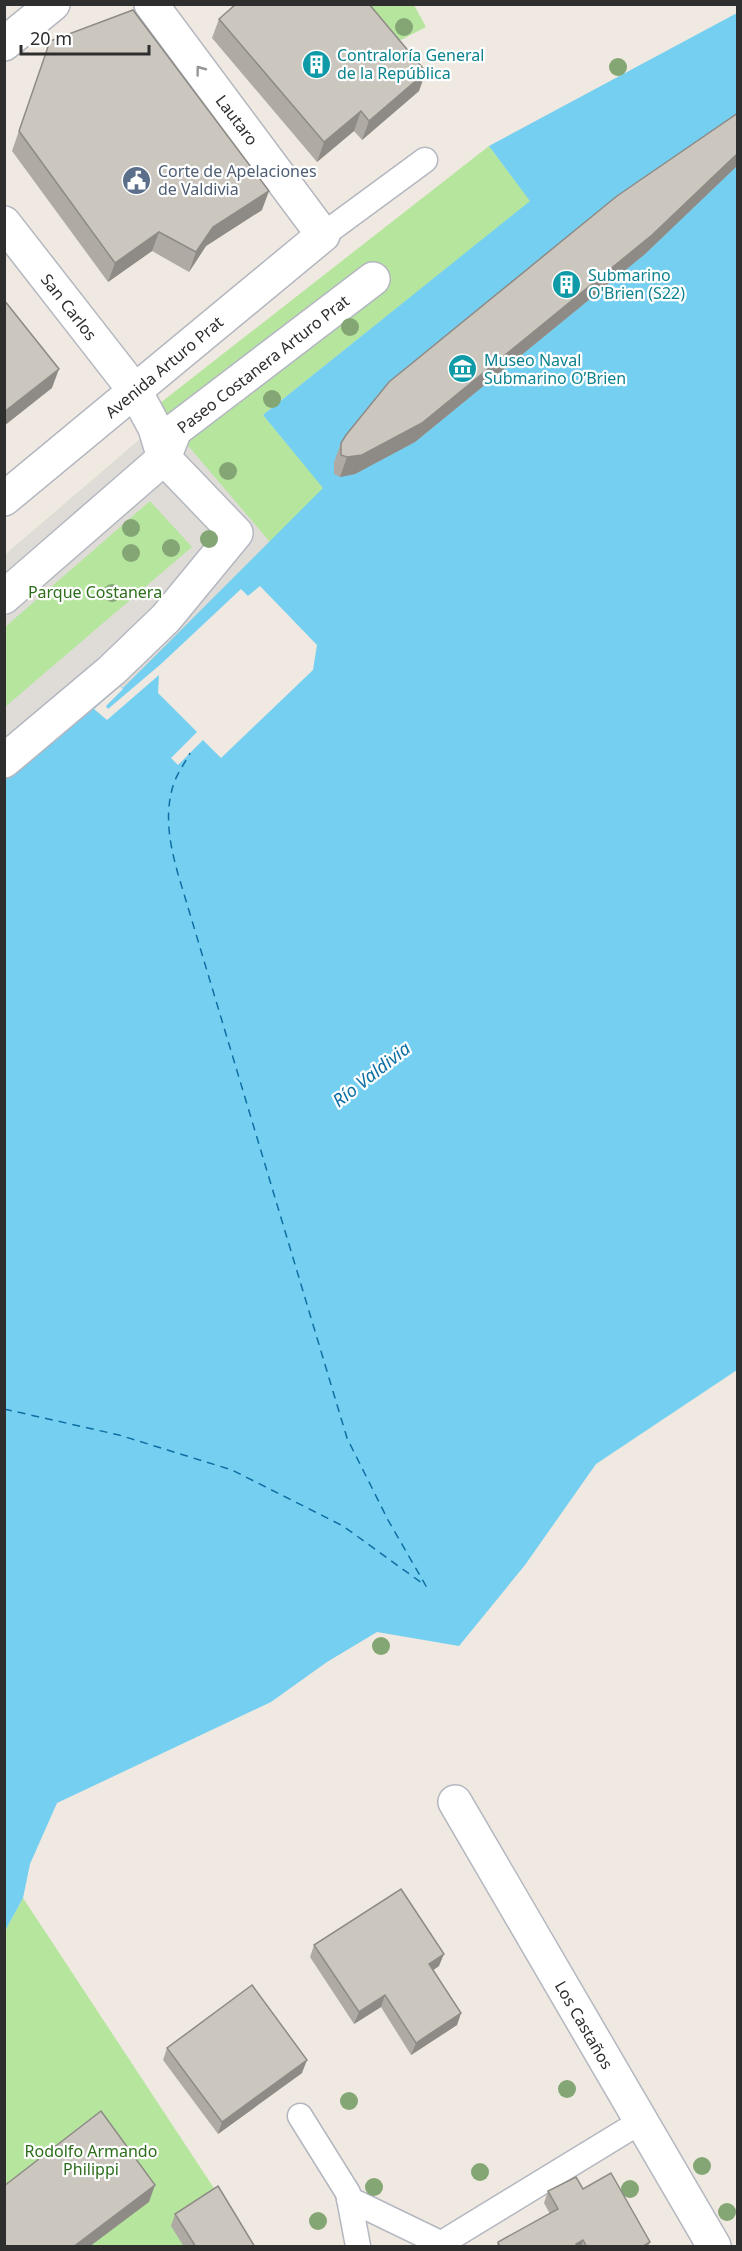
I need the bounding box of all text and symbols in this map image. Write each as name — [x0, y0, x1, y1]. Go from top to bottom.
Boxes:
scale bar — [21, 18, 148, 56]
text: 20 m — [30, 26, 72, 50]
place label: Contraloría General de la República — [337, 44, 484, 84]
building icon: Contraloría General de la República — [300, 48, 332, 80]
one-way arrow — [196, 66, 207, 77]
street label: Lautaro — [211, 90, 263, 150]
place label: Corte de Apelaciones de Valdivia — [158, 160, 317, 200]
public building icon: Corte de Apelaciones de Valdivia — [121, 164, 153, 196]
place label: Submarino O'Brien (S22) — [588, 264, 685, 304]
building icon: Submarino O'Brien (S22) — [551, 268, 583, 300]
street label: San Carlos — [36, 269, 102, 345]
street label: Paseo Costanera Arturo Prat — [172, 290, 354, 438]
street label: Avenida Arturo Prat — [100, 311, 228, 423]
place label: Museo Naval Submarino O’Brien — [484, 349, 626, 389]
museum icon: Museo Naval Submarino O’Brien — [447, 353, 479, 385]
park label: Parque Costanera — [28, 581, 162, 603]
water label: Río Valdivia — [327, 1036, 415, 1112]
street label: Los Castaños — [550, 1977, 618, 2073]
park label: Rodolfo Armando Philippi — [25, 2140, 157, 2180]

